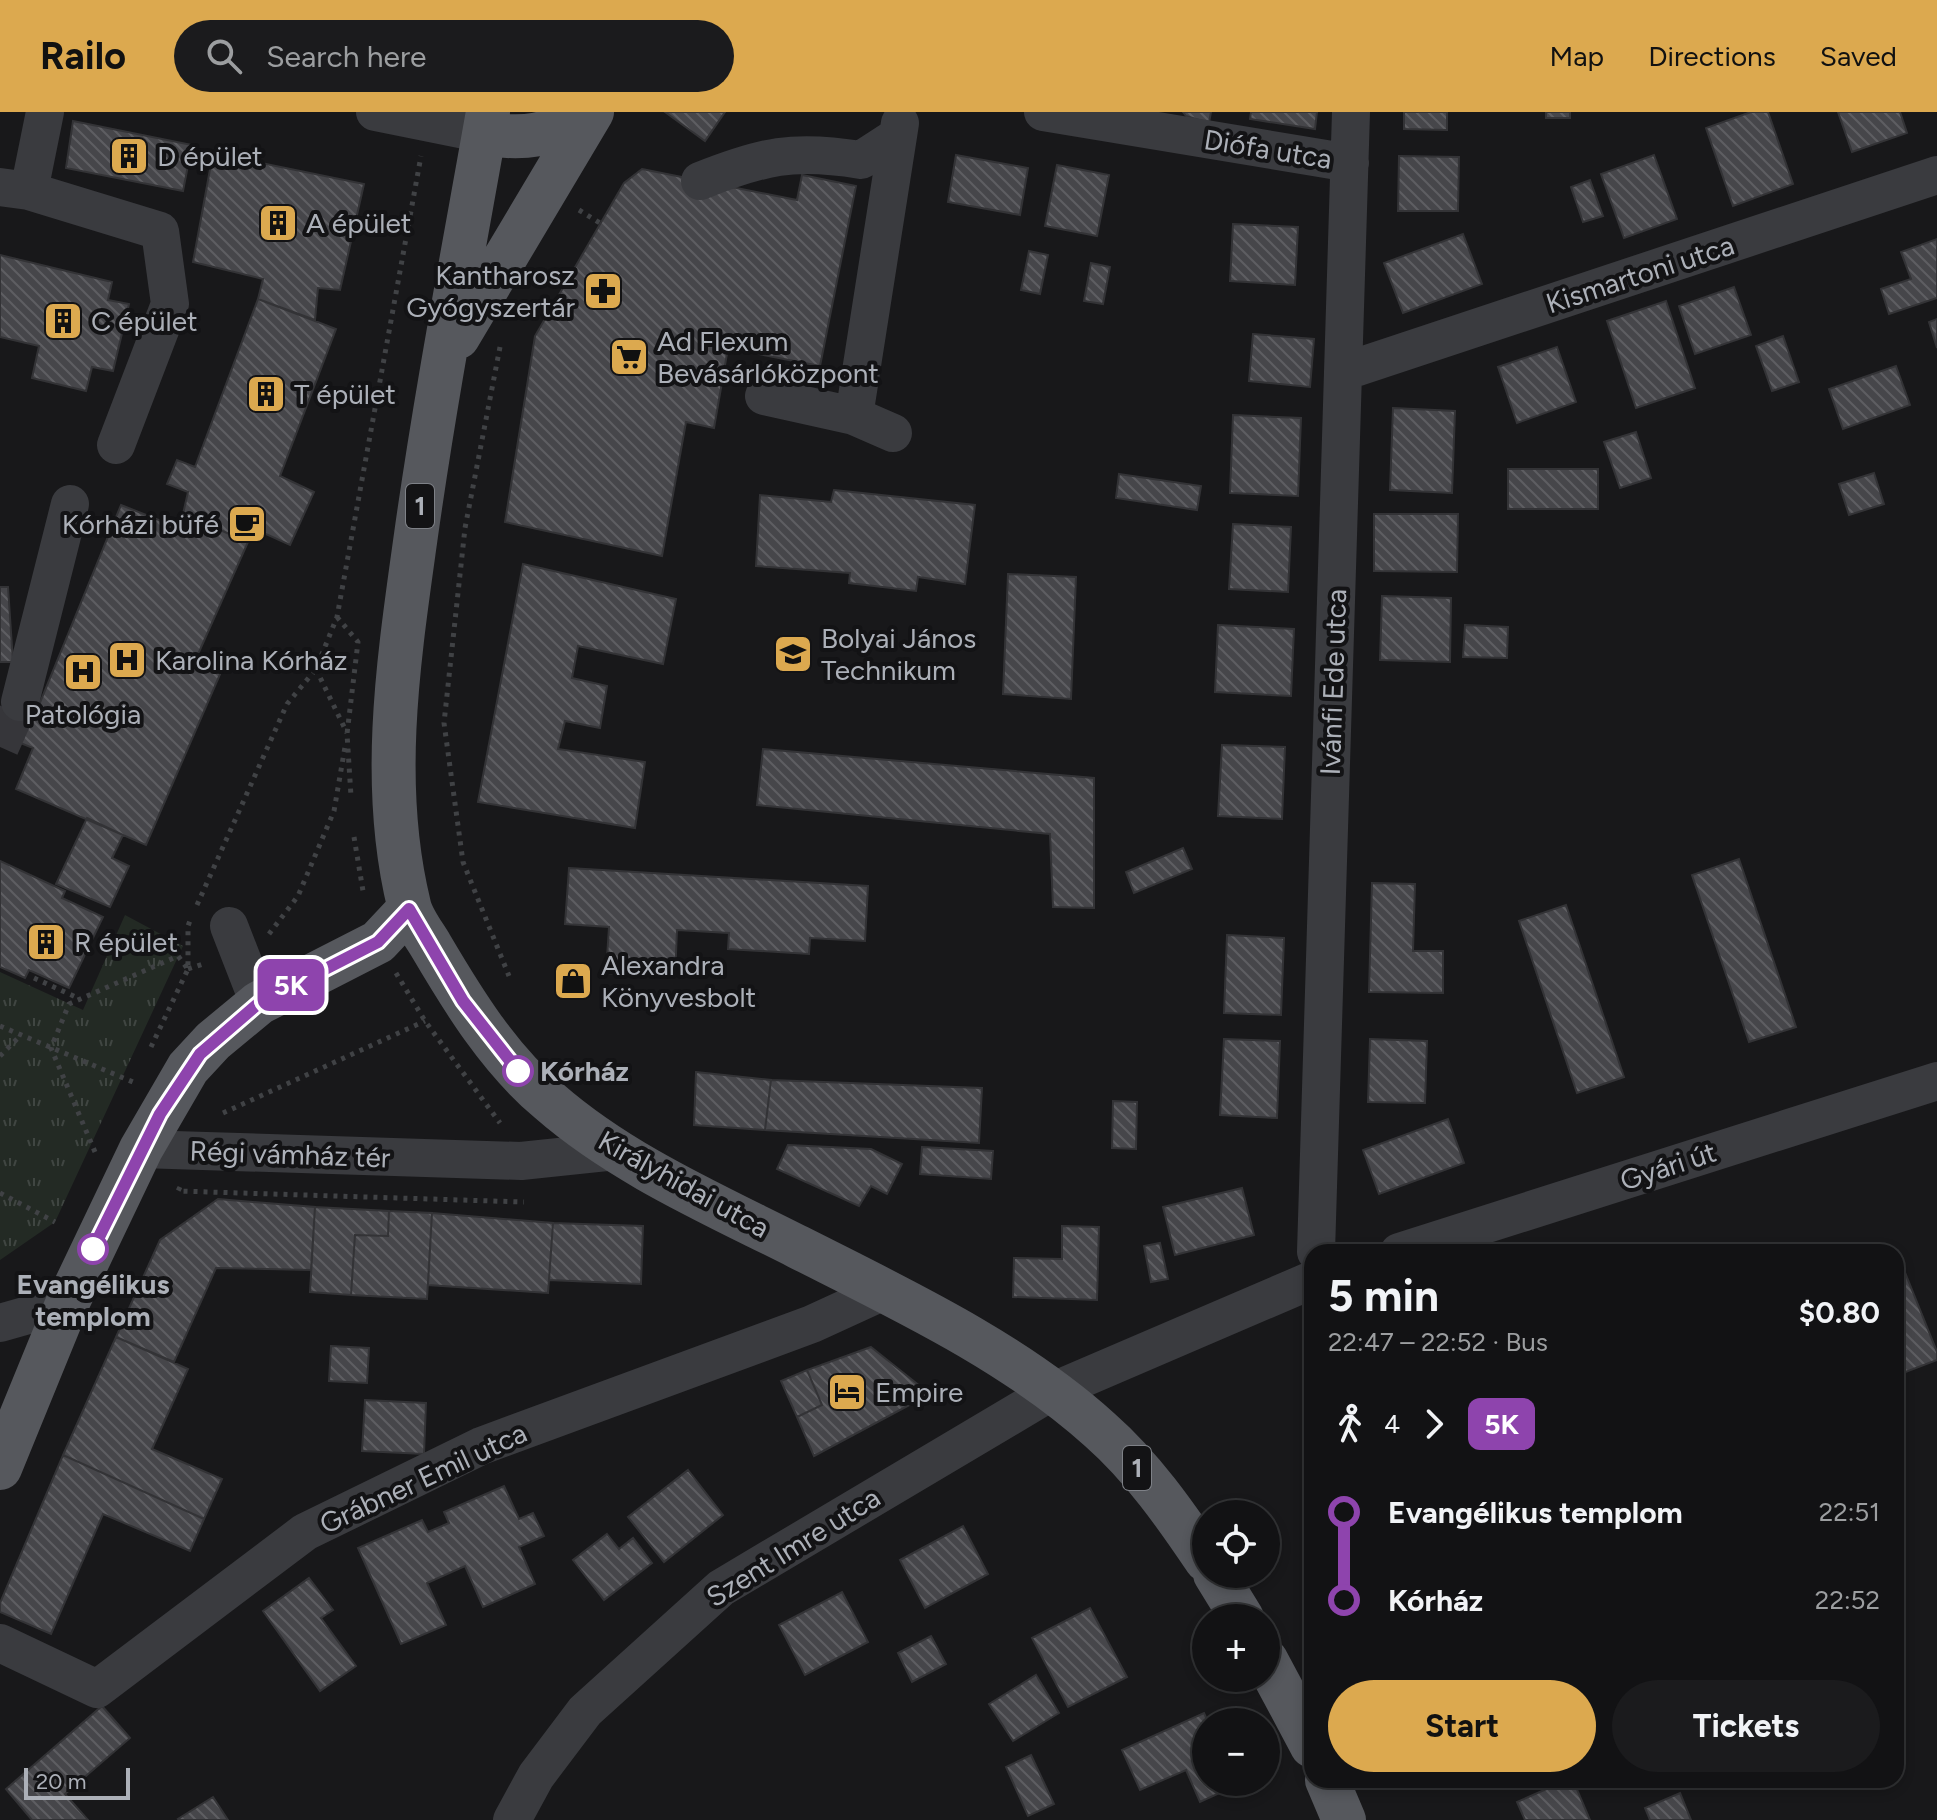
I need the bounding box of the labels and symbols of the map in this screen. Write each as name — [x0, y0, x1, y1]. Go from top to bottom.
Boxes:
street label: Diófa utca — [1202, 122, 1334, 176]
building icon: D épület — [108, 135, 150, 177]
place label: D épület — [157, 139, 263, 173]
building icon: A épület — [257, 202, 299, 244]
place label: A épület — [306, 206, 411, 240]
street label: Kismartoni utca — [1542, 228, 1738, 320]
place label: Kantharosz Gyógyszertár — [406, 258, 576, 324]
pharmacy icon: Kantharosz Gyógyszertár — [582, 270, 624, 312]
building icon: C épület — [42, 300, 84, 342]
place label: C épület — [91, 304, 198, 338]
place label: Ad Flexum Bevásárlóközpont — [657, 324, 879, 390]
supermarket icon: Ad Flexum Bevásárlóközpont — [608, 336, 650, 378]
building icon: T épület — [245, 373, 287, 415]
place label: T épület — [294, 377, 396, 411]
road number: 1 — [406, 484, 434, 528]
cafe icon: Kórházi büfé — [226, 503, 268, 545]
place label: Kórházi büfé — [62, 507, 219, 541]
street label: Ivánfi Ede utca — [1313, 588, 1353, 776]
place label: Bolyai János Technikum — [821, 621, 976, 687]
school or university icon: Bolyai János Technikum — [772, 633, 814, 675]
hospital icon: Karolina Kórház — [106, 639, 148, 681]
place label: Karolina Kórház — [155, 643, 347, 677]
hospital icon: Patológia — [62, 651, 104, 693]
place label: Patológia — [25, 697, 141, 731]
building icon: R épület — [25, 921, 67, 963]
place label: R épület — [74, 925, 178, 959]
place label: Alexandra Könyvesbolt — [601, 948, 756, 1014]
line badge: 5K — [255, 959, 327, 1011]
shop icon: Alexandra Könyvesbolt — [552, 960, 594, 1002]
place label: Kórház — [540, 1054, 629, 1088]
marker: Kórház — [503, 1056, 533, 1086]
street label: Királyhidai utca — [593, 1123, 775, 1245]
street label: Régi vámház tér — [189, 1134, 391, 1175]
street label: Gyári út — [1616, 1135, 1720, 1197]
marker: Evangélikus templom — [78, 1234, 108, 1264]
place label: Evangélikus templom — [16, 1267, 170, 1333]
hotel icon: Empire — [826, 1371, 868, 1413]
place label: Empire — [875, 1375, 963, 1409]
street label: Grábner Emil utca — [314, 1415, 532, 1541]
road number: 1 — [1123, 1446, 1151, 1490]
street label: Szent Imre utca — [700, 1480, 886, 1614]
scale bar — [24, 1764, 130, 1800]

